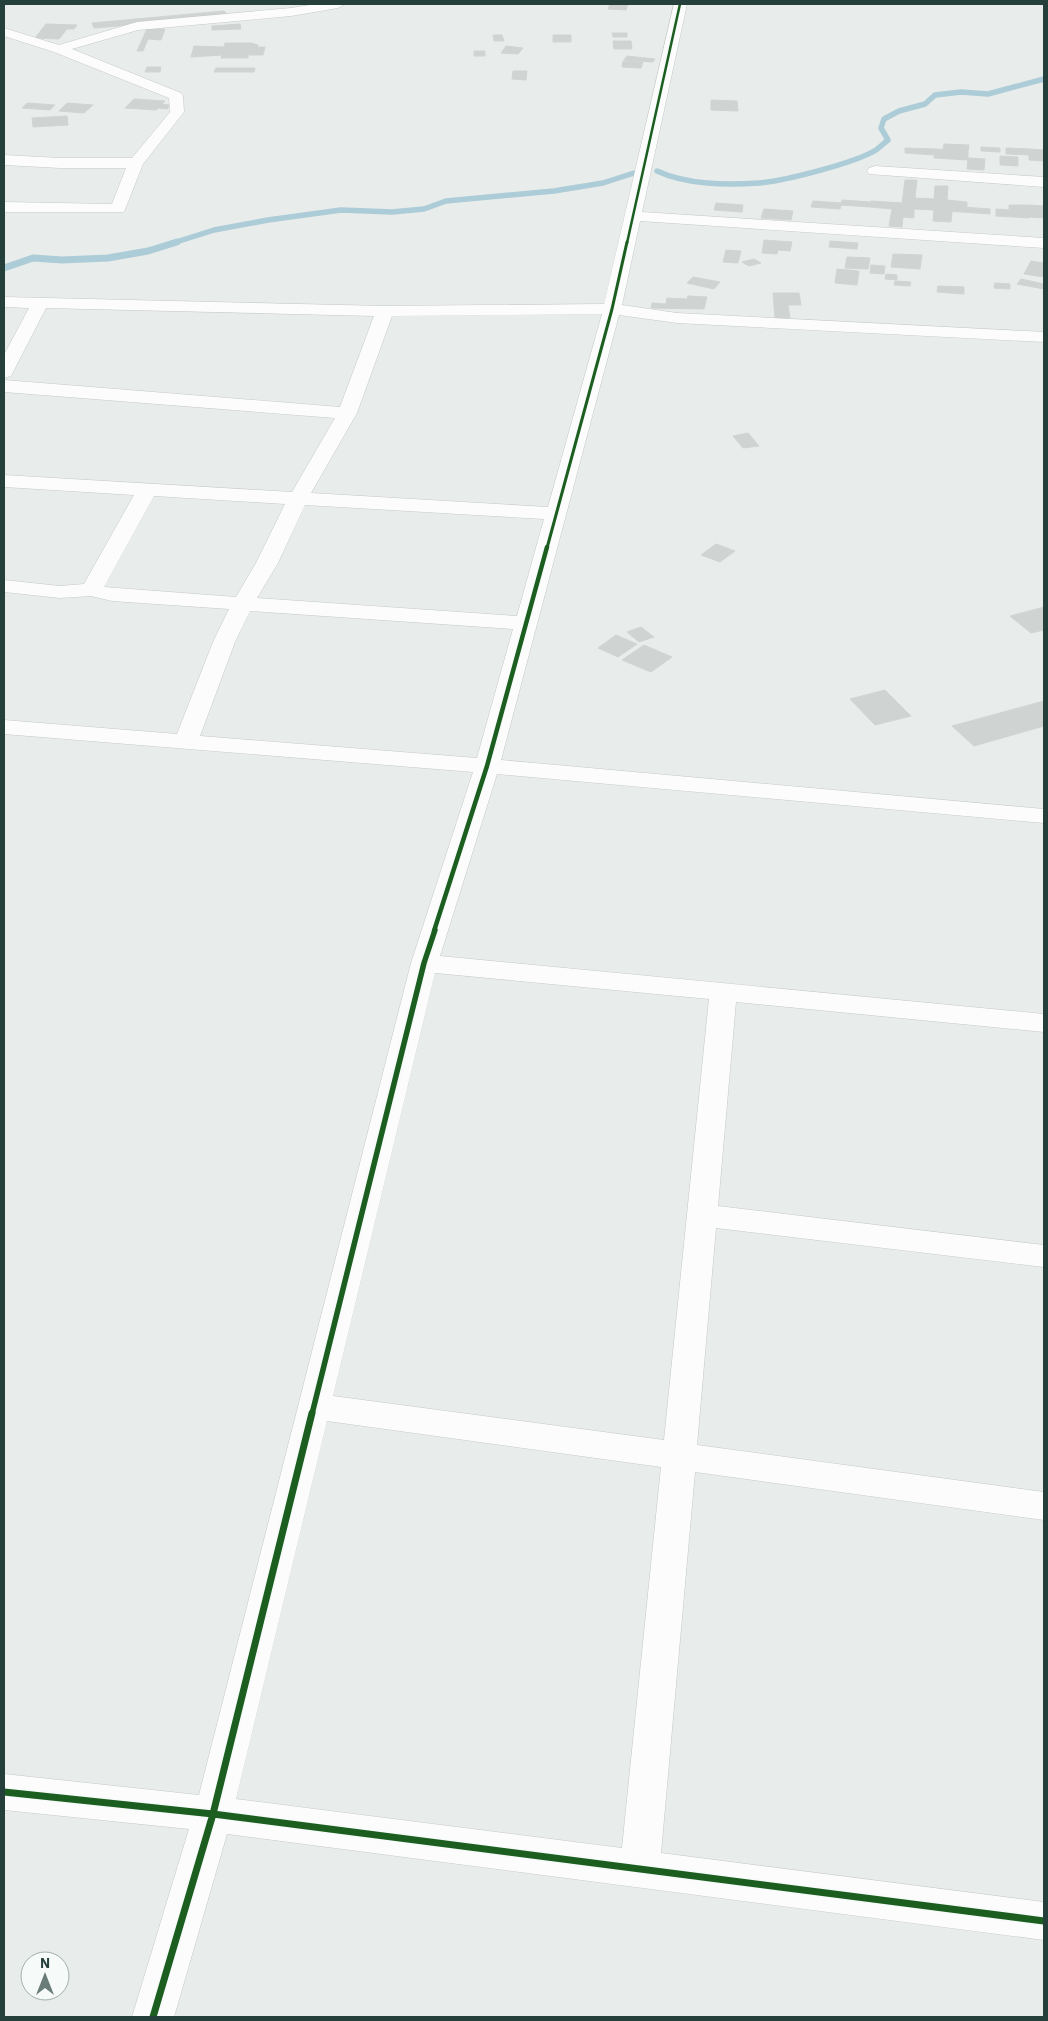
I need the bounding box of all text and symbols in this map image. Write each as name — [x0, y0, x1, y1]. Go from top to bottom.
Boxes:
north arrow — [20, 1951, 70, 2001]
text: N — [40, 1954, 50, 1972]

